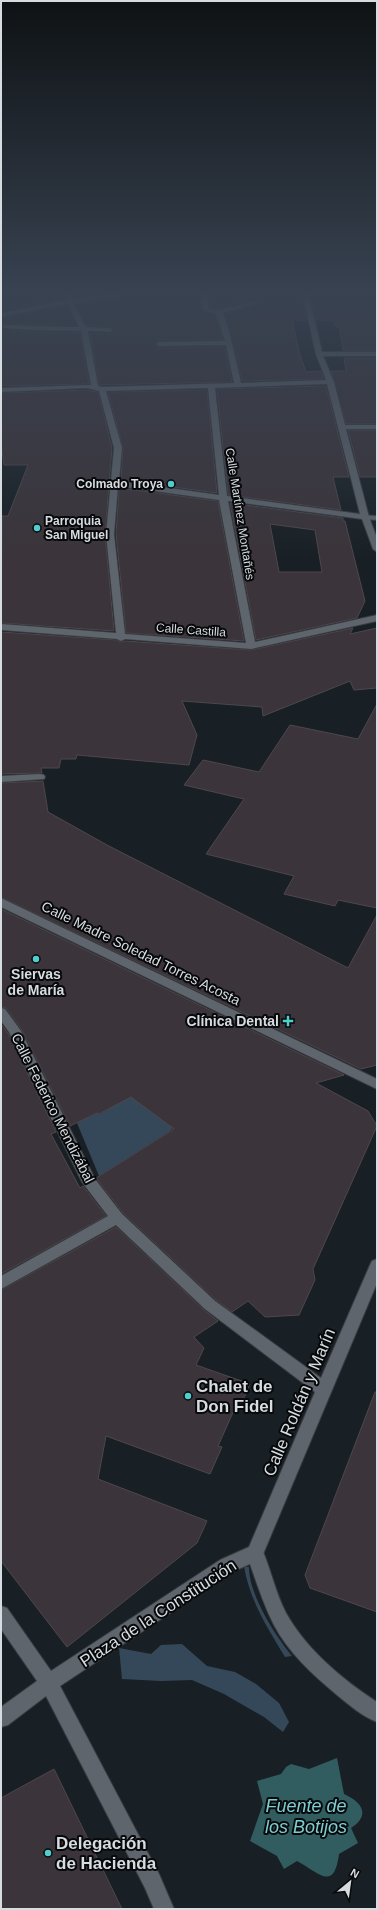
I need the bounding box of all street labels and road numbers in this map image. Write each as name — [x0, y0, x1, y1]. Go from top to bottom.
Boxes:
street label: Calle Martínez Montañés — [223, 447, 257, 581]
street label: Calle Castilla — [156, 621, 227, 639]
street label: Calle Madre Soledad Torres Acosta — [39, 898, 243, 1008]
street label: Calle Federico Mendizábal — [8, 1031, 98, 1185]
street label: Calle Roldán y Marín — [260, 1325, 339, 1479]
street label: Plaza de la Constitución — [77, 1556, 240, 1671]

